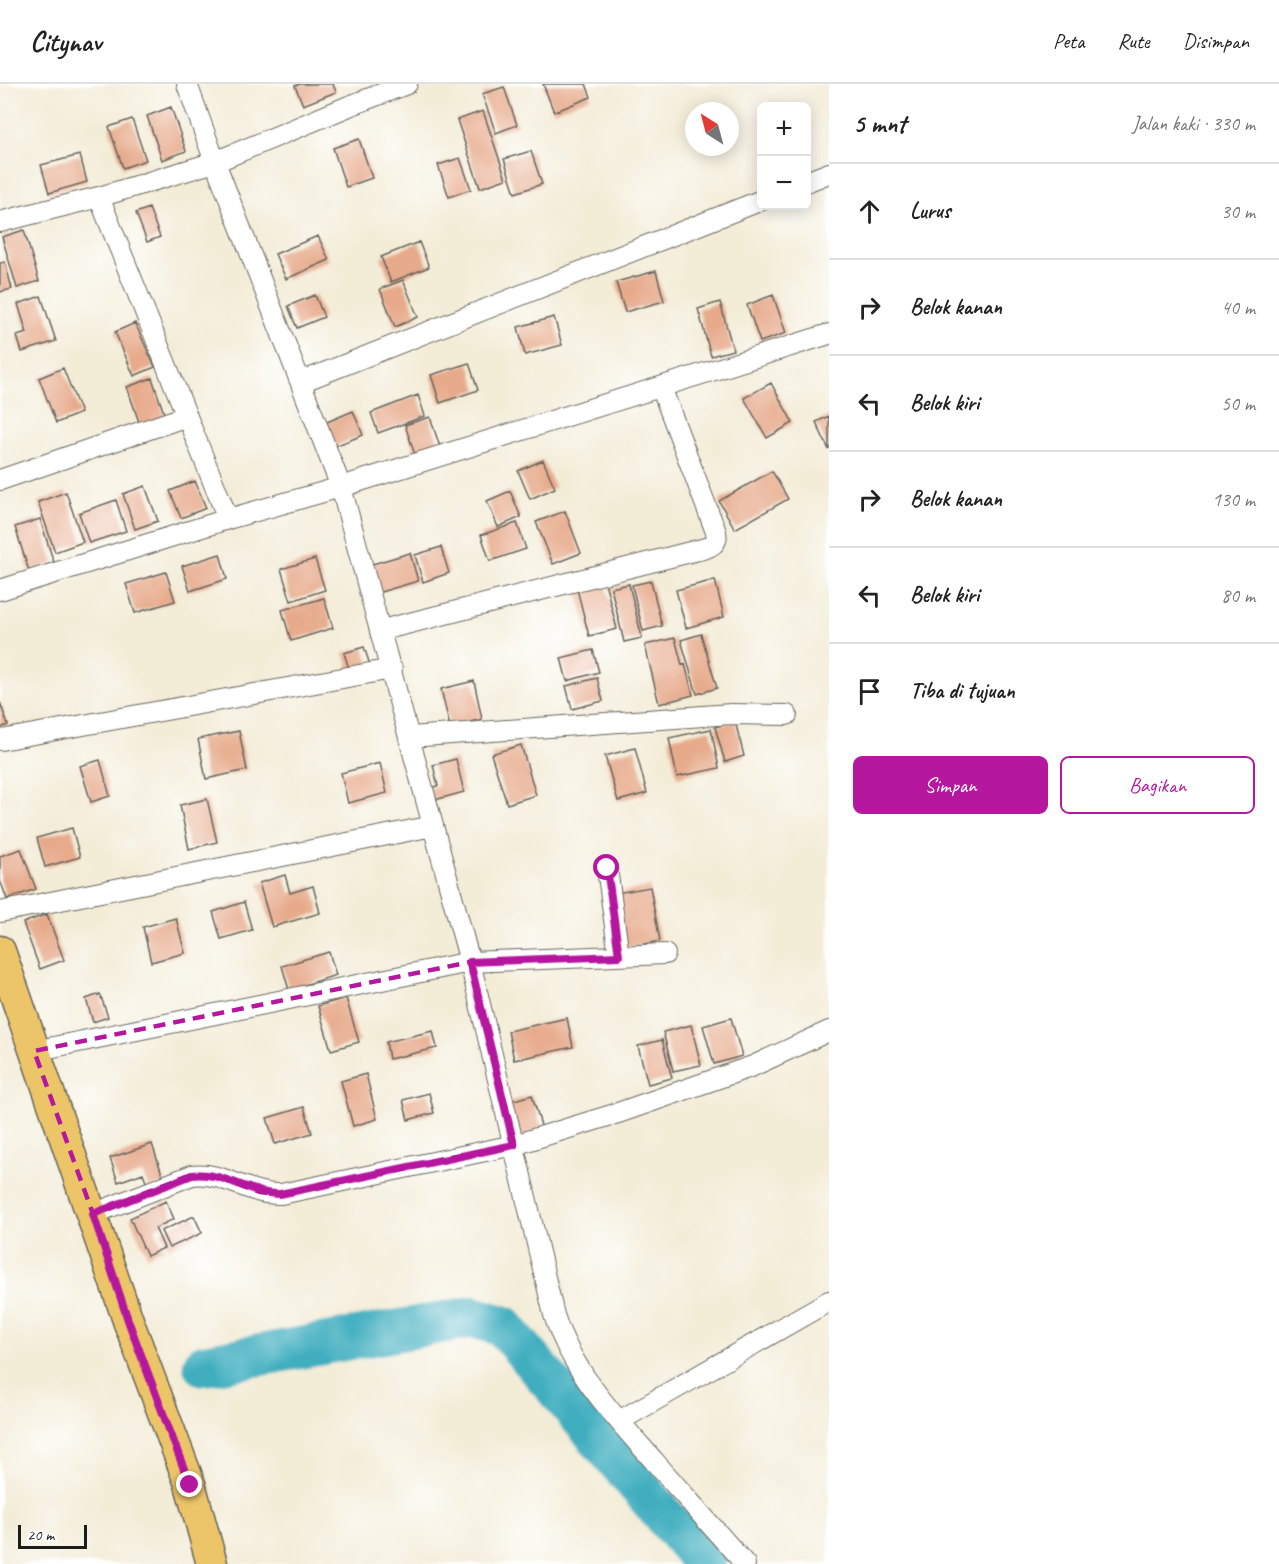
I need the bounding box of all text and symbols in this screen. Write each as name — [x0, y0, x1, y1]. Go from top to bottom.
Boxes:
text: Citynav — [30, 24, 101, 59]
text: Peta — [1053, 28, 1084, 54]
text: Rute — [1117, 28, 1150, 54]
text: Disimpan — [1183, 28, 1249, 54]
north arrow — [685, 102, 739, 156]
map controls — [757, 102, 811, 210]
button: + — [757, 102, 811, 156]
text: 5 mnt — [853, 107, 906, 140]
text: Jalan kaki · 330 m — [1132, 111, 1255, 136]
button: − — [757, 156, 811, 210]
icon: ahead — [853, 195, 886, 228]
text: Lurus — [910, 197, 950, 225]
text: 30 m — [1221, 199, 1255, 224]
icon: right — [853, 291, 886, 324]
text: Belok kanan — [910, 293, 1002, 321]
text: 40 m — [1221, 295, 1255, 320]
icon: left — [853, 387, 886, 420]
text: Belok kiri — [910, 389, 979, 417]
text: 50 m — [1221, 391, 1255, 416]
icon: right — [853, 483, 886, 516]
text: Belok kanan — [910, 485, 1002, 513]
text: 130 m — [1212, 487, 1255, 512]
icon: left — [853, 579, 886, 612]
text: Belok kiri — [910, 581, 979, 609]
text: 80 m — [1221, 583, 1255, 608]
icon: arrive — [853, 675, 886, 708]
text: Tiba di tujuan — [910, 677, 1015, 705]
button: Simpan — [853, 756, 1048, 814]
button: Bagikan — [1060, 756, 1255, 814]
route start — [593, 854, 619, 880]
route end — [176, 1471, 202, 1497]
scale bar — [18, 1522, 87, 1550]
text: 20 m — [27, 1525, 54, 1545]

